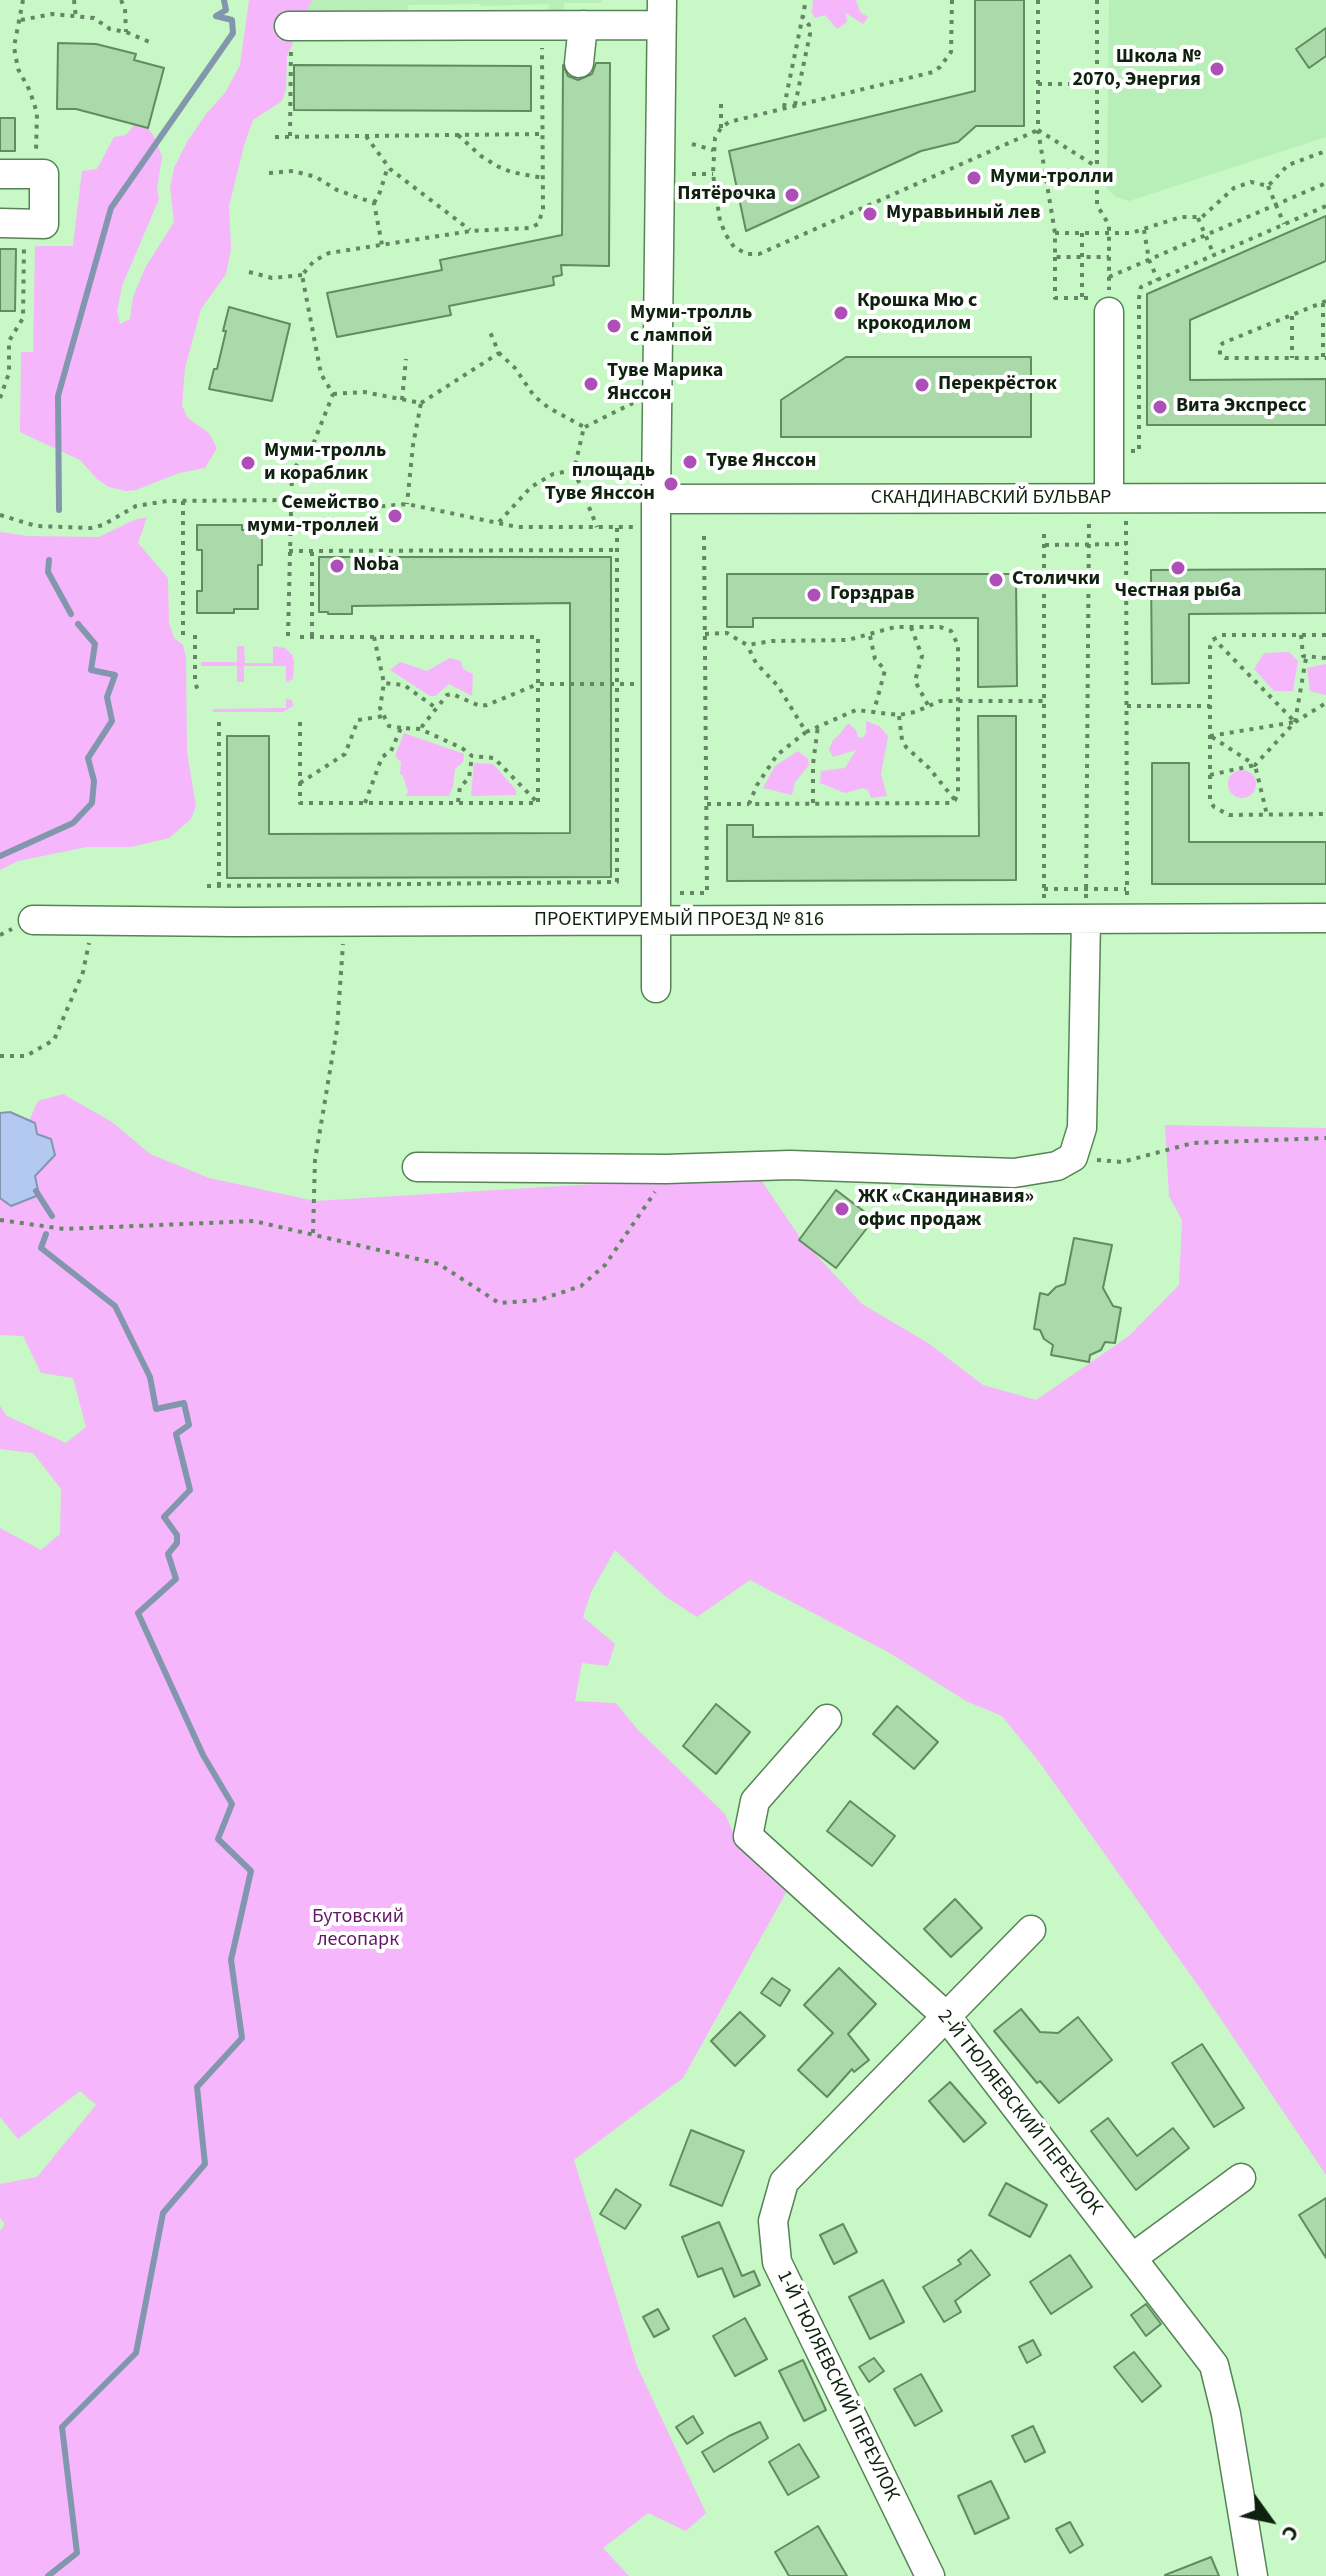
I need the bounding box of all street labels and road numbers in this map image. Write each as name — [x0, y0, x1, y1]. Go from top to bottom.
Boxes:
street label: СКАНДИНАВСКИЙ БУЛЬВАР — [871, 487, 1111, 511]
street label: ПРОЕКТИРУЕМЫЙ ПРОЕЗД № 816 — [534, 909, 824, 933]
street label: 2-Й ТЮЛЯЕВСКИЙ ПЕРЕУЛОК — [932, 2006, 1106, 2220]
street label: 1-Й ТЮЛЯЕВСКИЙ ПЕРЕУЛОК — [771, 2267, 903, 2505]

